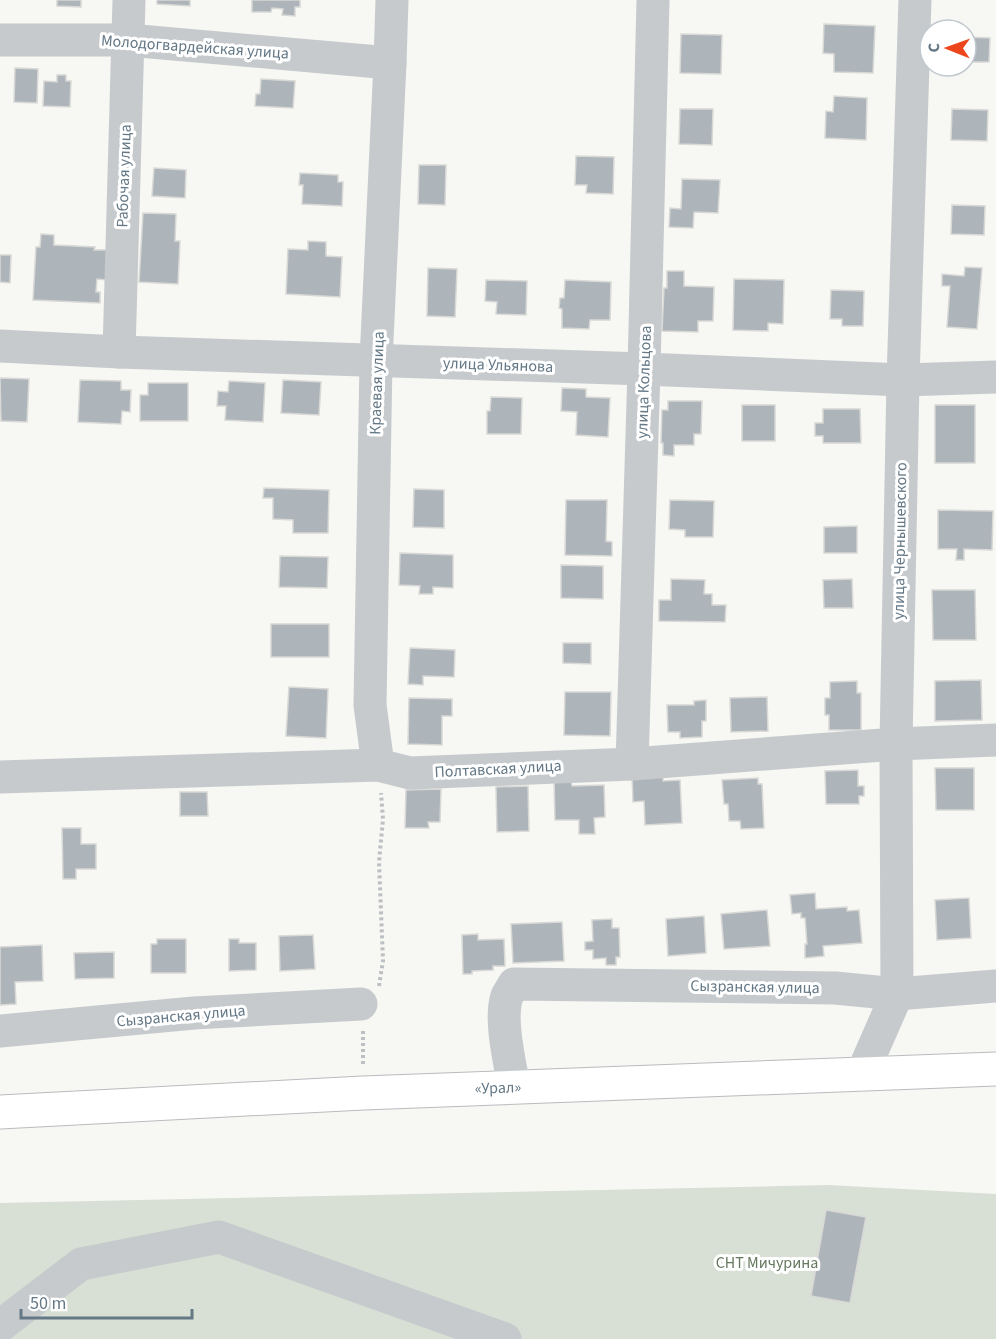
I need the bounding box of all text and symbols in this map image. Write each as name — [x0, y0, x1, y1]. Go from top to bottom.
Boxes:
north arrow — [918, 18, 978, 78]
street label: Молодогвардейская улица — [100, 29, 290, 65]
text: С — [923, 43, 945, 53]
street label: Рабочая улица — [111, 124, 137, 228]
street label: улица Кольцова — [631, 325, 657, 439]
street label: Краевая улица — [364, 331, 390, 435]
street label: улица Ульянова — [442, 352, 554, 378]
street label: улица Чернышевского — [888, 462, 912, 620]
street label: Полтавская улица — [434, 755, 562, 783]
street label: Сызранская улица — [690, 975, 820, 999]
street label: Сызранская улица — [116, 999, 246, 1033]
street label: «Урал» — [474, 1076, 522, 1100]
park label: СНТ Мичурина — [716, 1252, 818, 1274]
scale bar — [21, 1282, 192, 1320]
text: 50 m — [30, 1291, 66, 1316]

